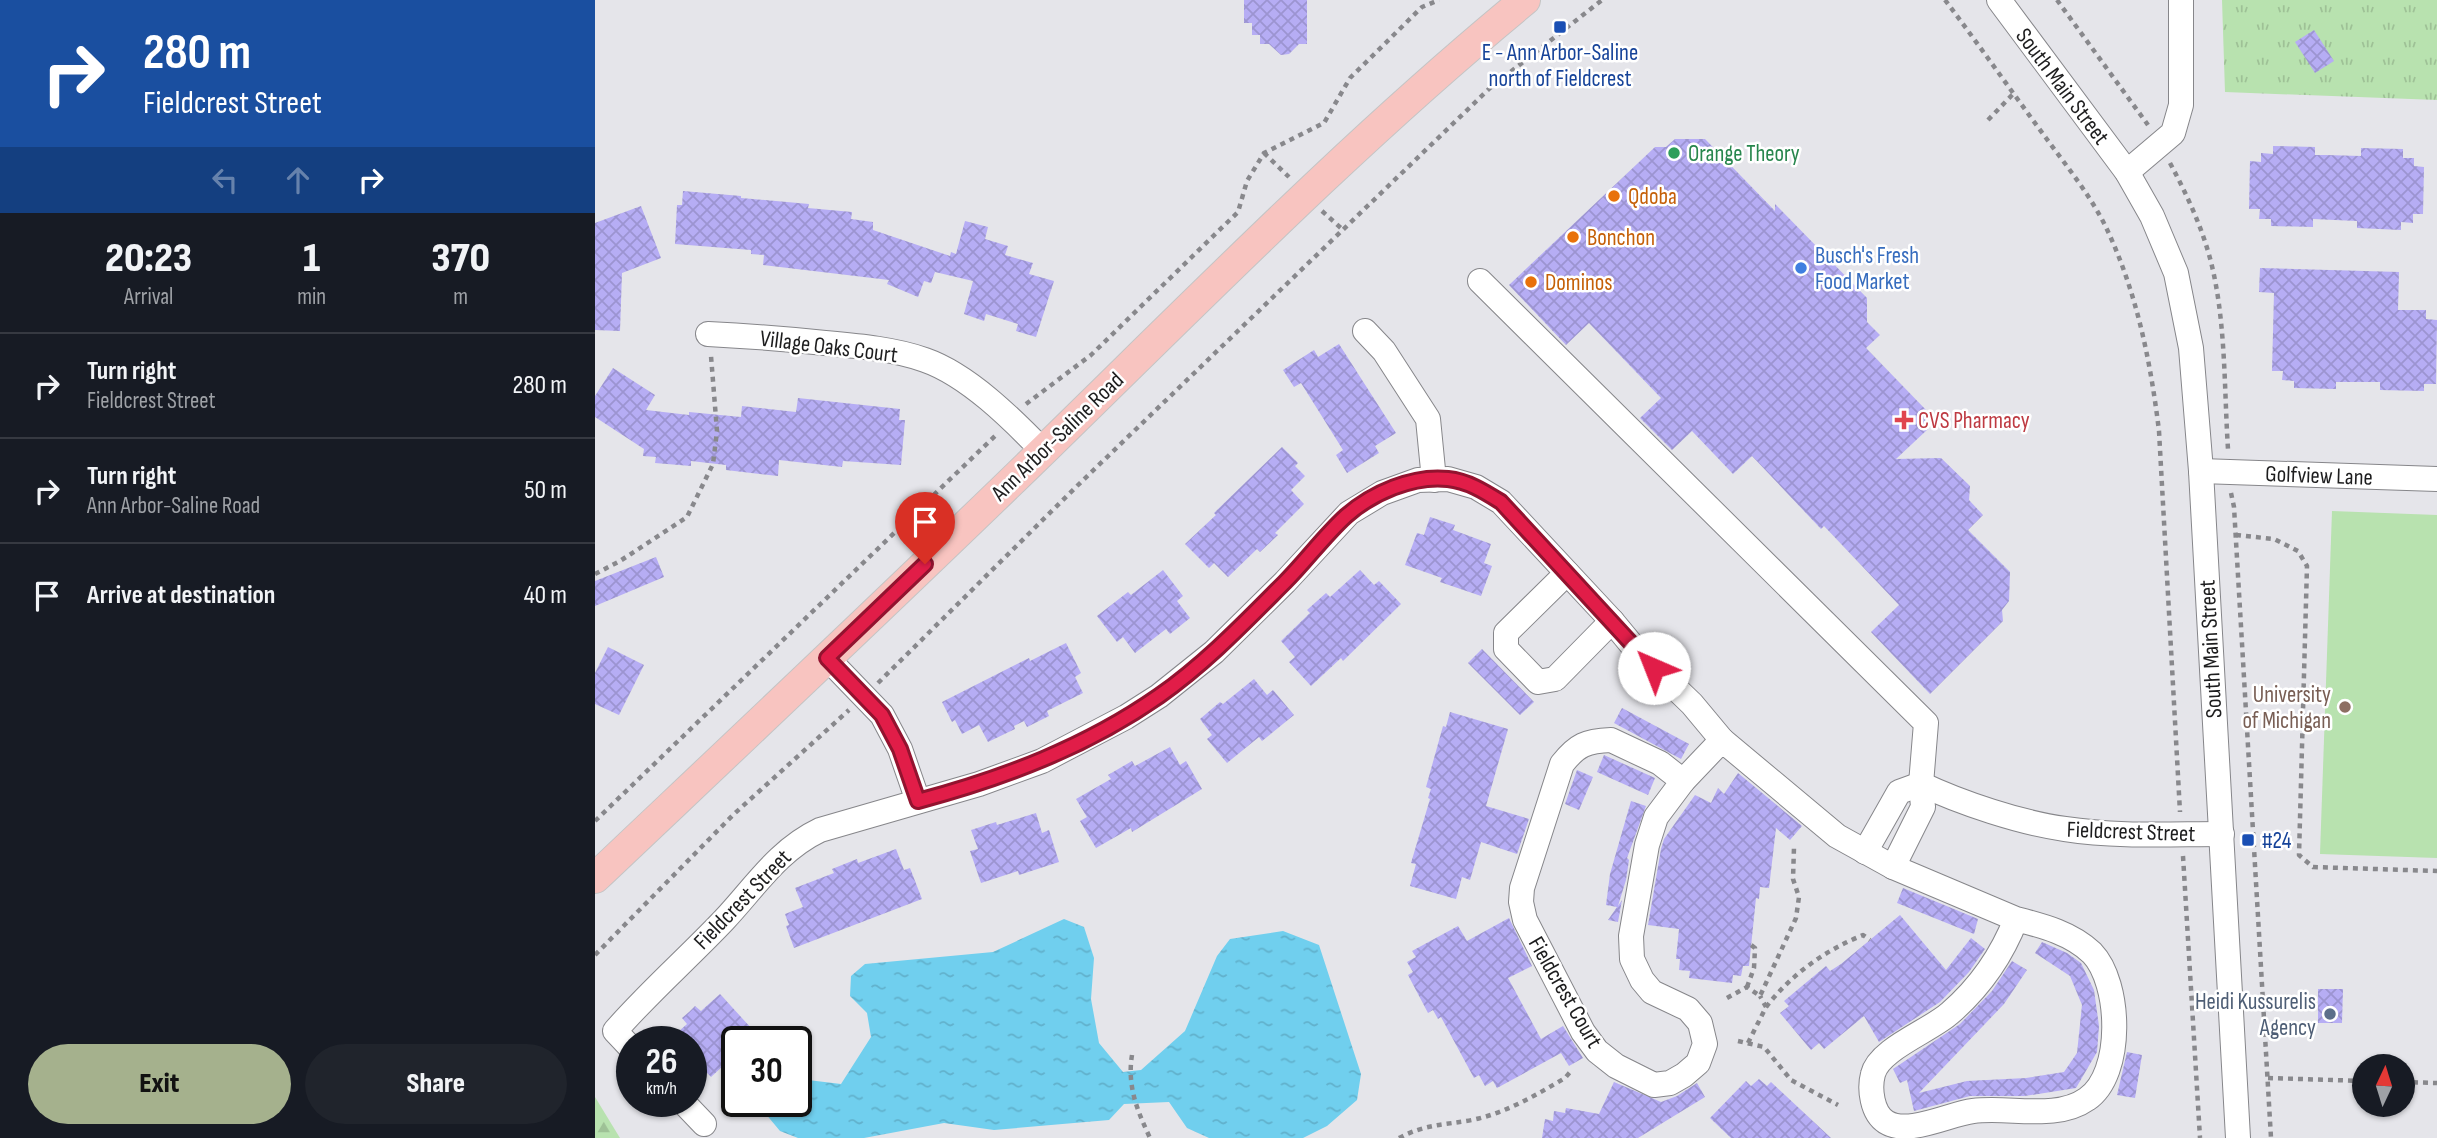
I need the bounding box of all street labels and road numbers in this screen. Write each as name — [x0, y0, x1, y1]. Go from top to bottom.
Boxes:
street label: South Main Street — [2009, 23, 2115, 150]
street label: Village Oaks Court — [758, 325, 899, 369]
street label: Ann Arbor-Saline Road — [985, 367, 1130, 508]
street label: Golfview Lane — [2265, 460, 2373, 492]
street label: South Main Street — [2193, 579, 2229, 719]
street label: Fieldcrest Street — [2066, 816, 2196, 848]
street label: Fieldcrest Street — [688, 844, 797, 956]
street label: Fieldcrest Court — [1522, 932, 1608, 1053]

